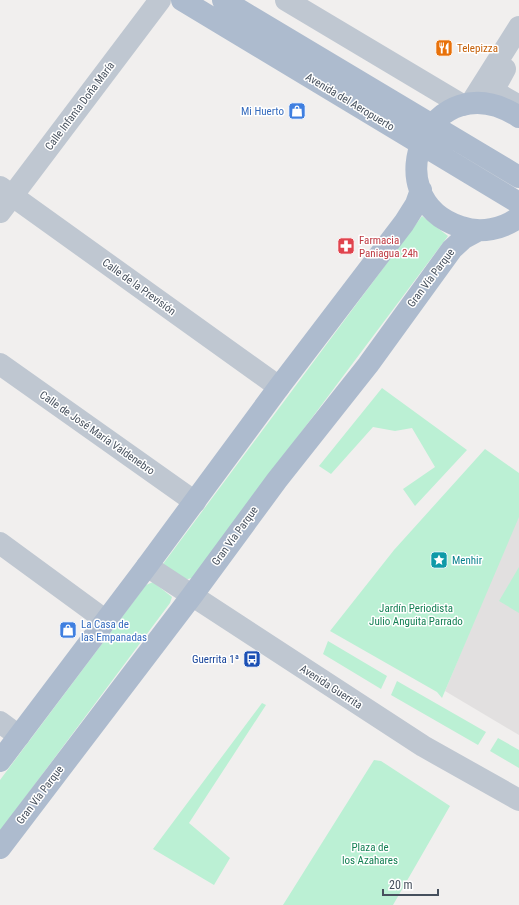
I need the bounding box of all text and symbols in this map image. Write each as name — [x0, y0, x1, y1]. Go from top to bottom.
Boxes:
restaurant icon: Telepizza — [434, 38, 454, 58]
place label: Telepizza — [457, 42, 498, 55]
street label: Calle Infanta Doña María — [43, 59, 117, 153]
street label: Avenida del Aeropuerto — [303, 70, 397, 134]
shop icon: Mi Huerto — [287, 101, 307, 121]
place label: Mi Huerto — [241, 105, 284, 118]
place label: Farmacia Paniagua 24h — [359, 234, 418, 260]
pharmacy icon: Farmacia Paniagua 24h — [336, 236, 356, 256]
street label: Gran Vía Parque — [405, 246, 457, 310]
street label: Calle de la Previsión — [100, 256, 178, 318]
street label: Calle de José María Valdenebro — [37, 388, 157, 478]
street label: Gran Vía Parque — [209, 504, 261, 568]
place icon: Menhir — [429, 550, 449, 570]
place label: Menhir — [452, 554, 483, 567]
park label: Jardín Periodista Julio Anguita Parrado — [369, 602, 463, 628]
place label: La Casa de las Empanadas — [81, 618, 147, 644]
shop icon: La Casa de las Empanadas — [58, 620, 78, 640]
bus stop icon: Guerrita 1ª — [242, 649, 262, 669]
place label: Guerrita 1ª — [192, 653, 239, 666]
street label: Avenida Guerrita — [297, 662, 365, 712]
street label: Gran Vía Parque — [14, 763, 66, 827]
park label: Plaza de los Azahares — [342, 841, 398, 867]
scale bar — [383, 871, 438, 897]
text: 20 m — [389, 878, 413, 892]

